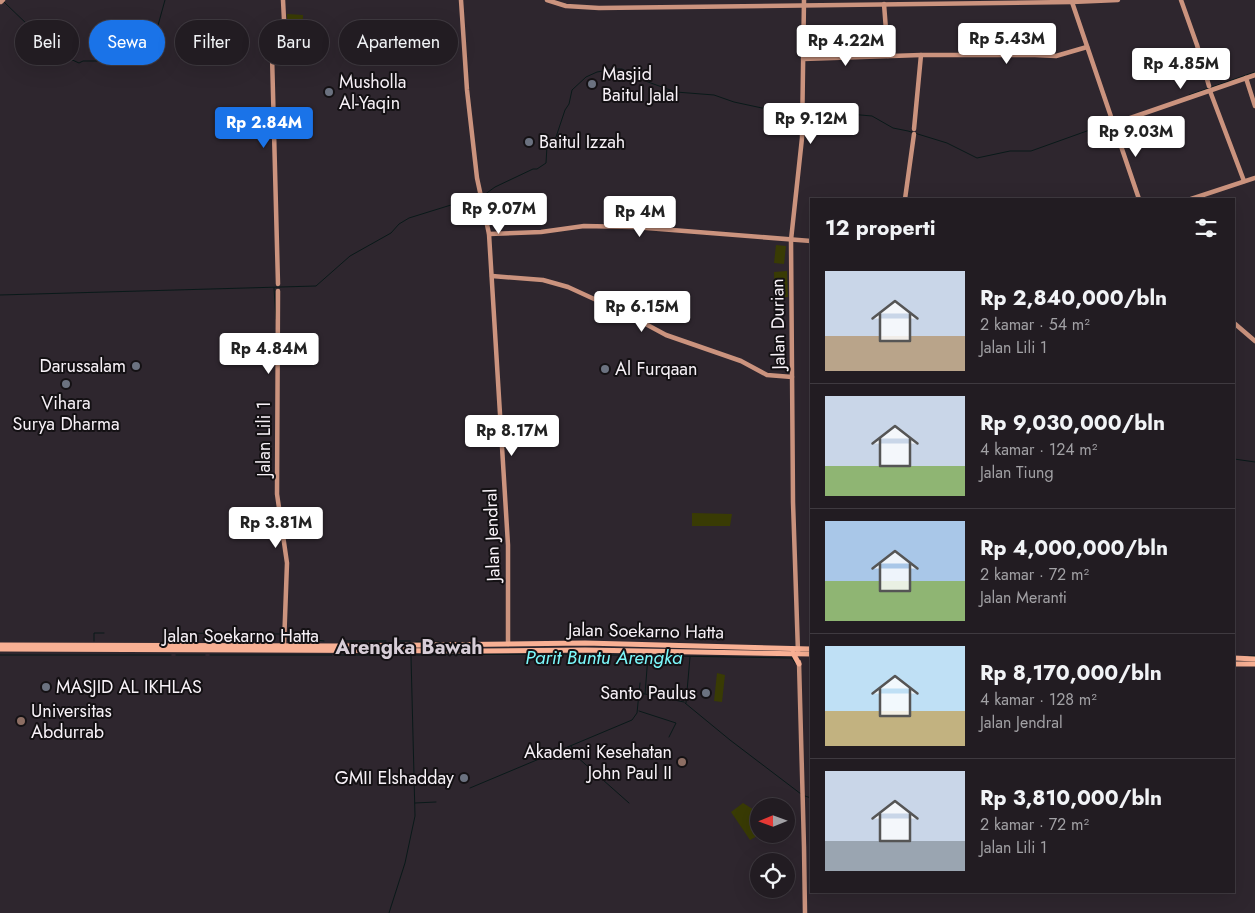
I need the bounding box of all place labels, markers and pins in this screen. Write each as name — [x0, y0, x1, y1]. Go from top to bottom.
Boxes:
pin: Rp 5.43M — [955, 22, 1059, 65]
pin: Rp 4.22M — [794, 24, 898, 67]
pin: Rp 4.85M — [1129, 48, 1233, 90]
place label: Masjid Baitul Jalal — [602, 61, 679, 108]
place label: Musholla Al-Yaqin — [339, 69, 407, 116]
marker: Masjid Baitul Jalal — [586, 78, 598, 90]
marker: Musholla Al-Yaqin — [323, 86, 335, 98]
pin: Rp 9.12M — [759, 102, 863, 145]
pin: Rp 2.84M — [212, 106, 316, 149]
pin: Rp 9.03M — [1084, 116, 1188, 158]
place label: Baitul Izzah — [539, 129, 625, 155]
marker: Baitul Izzah — [523, 136, 535, 148]
pin: Rp 9.07M — [447, 192, 551, 235]
pin: Rp 4M — [605, 196, 675, 238]
pin: Rp 6.15M — [590, 290, 694, 333]
pin: Rp 4.84M — [217, 332, 321, 375]
place label: Darussalam — [39, 353, 126, 379]
place label: Al Furqaan — [615, 356, 697, 382]
marker: Darussalam — [130, 360, 142, 372]
marker: Al Furqaan — [599, 363, 611, 375]
marker: Vihara Surya Dharma — [60, 378, 72, 390]
place label: Vihara Surya Dharma — [12, 390, 120, 437]
pin: Rp 8.17M — [460, 414, 564, 457]
pin: Rp 3.81M — [224, 506, 328, 549]
place label: MASJID AL IKHLAS — [56, 674, 202, 700]
place label: Santo Paulus — [600, 680, 696, 706]
marker: MASJID AL IKHLAS — [40, 681, 52, 693]
marker: Santo Paulus — [700, 687, 712, 699]
place label: Universitas Abdurrab — [31, 698, 112, 745]
marker: Universitas Abdurrab — [15, 715, 27, 727]
place label: Akademi Kesehatan John Paul II — [524, 739, 672, 786]
marker: Akademi Kesehatan John Paul II — [676, 756, 688, 768]
place label: GMII Elshadday — [335, 765, 454, 791]
marker: GMII Elshadday — [458, 772, 470, 784]

